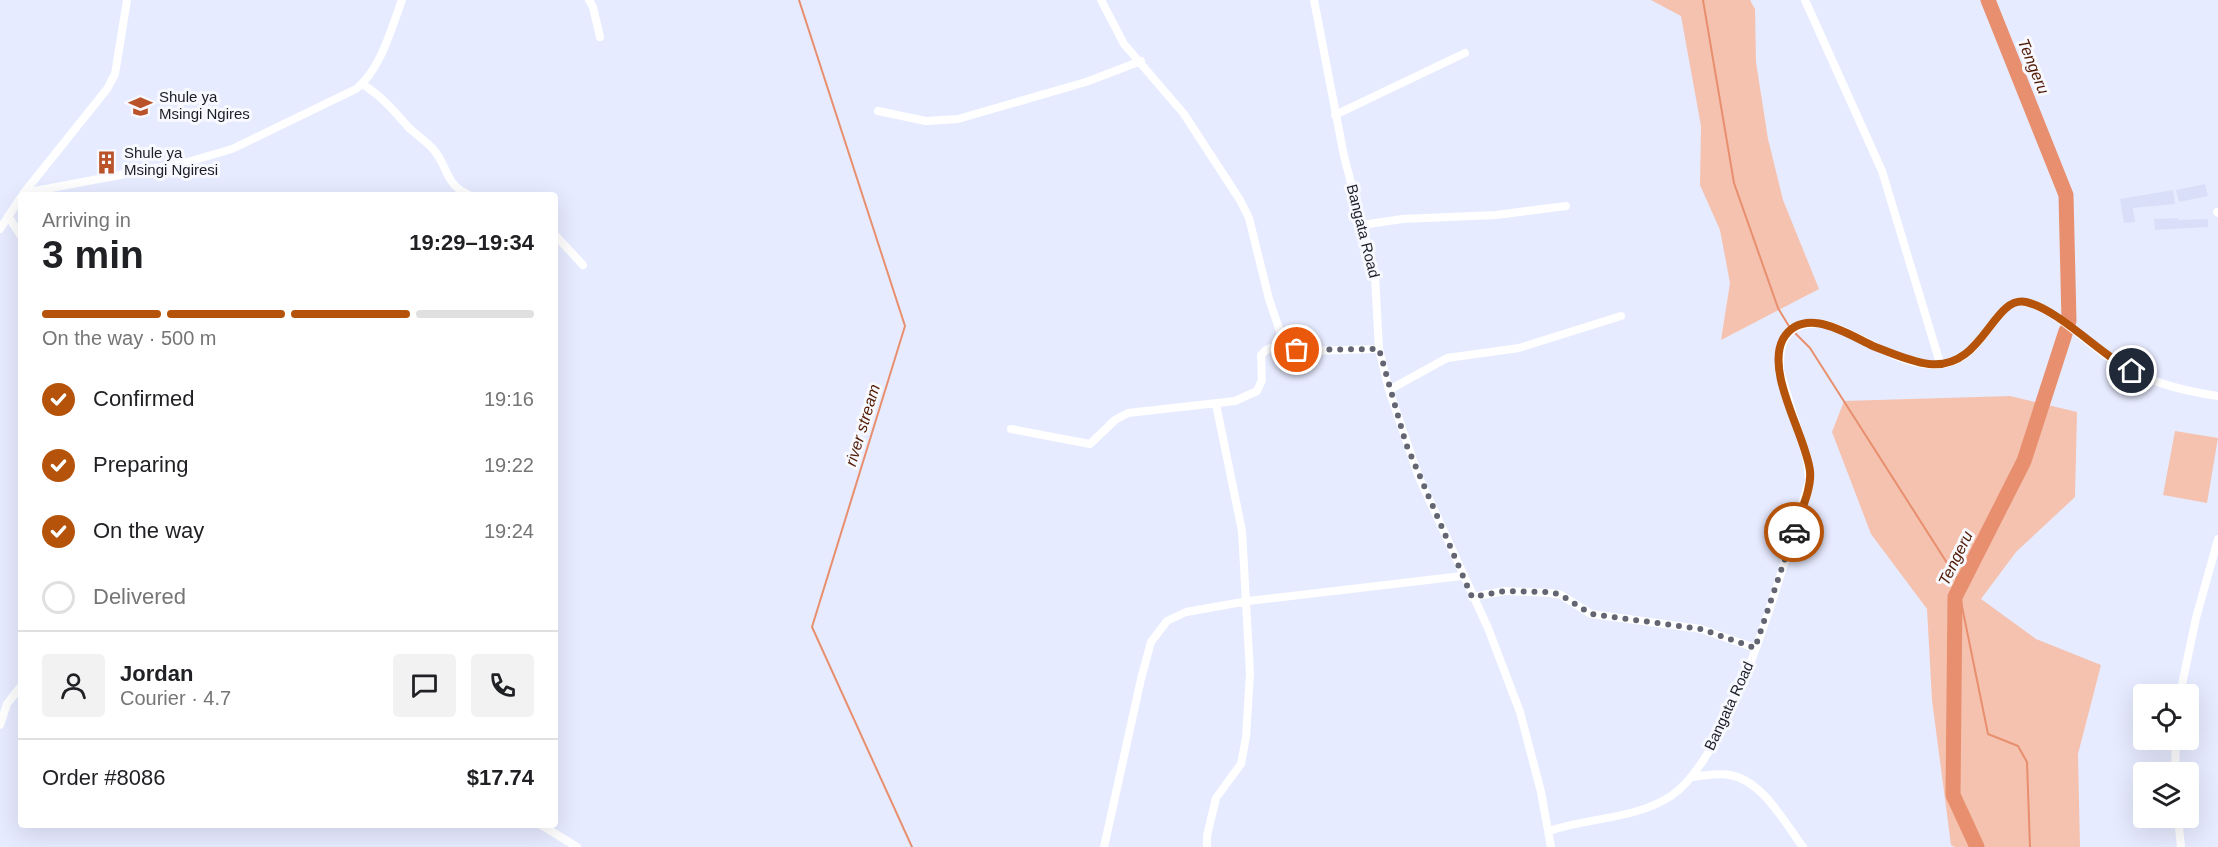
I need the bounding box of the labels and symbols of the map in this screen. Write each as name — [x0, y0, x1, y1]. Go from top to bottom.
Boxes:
water label: Tengeru — [2015, 36, 2052, 96]
place label: Shule ya Msingi Ngires — [159, 88, 250, 122]
school or university icon: Shule ya Msingi Ngires — [128, 93, 154, 119]
place label: Shule ya Msingi Ngiresi — [124, 144, 218, 178]
building icon: Shule ya Msingi Ngiresi — [93, 149, 119, 175]
street label: Bangata Road — [1344, 182, 1383, 279]
pin — [1271, 324, 1322, 375]
pin — [2106, 345, 2157, 396]
water label: river stream — [842, 382, 883, 468]
courier — [1764, 502, 1824, 562]
water label: Tengeru — [1935, 528, 1976, 588]
street label: Bangata Road — [1701, 659, 1757, 753]

